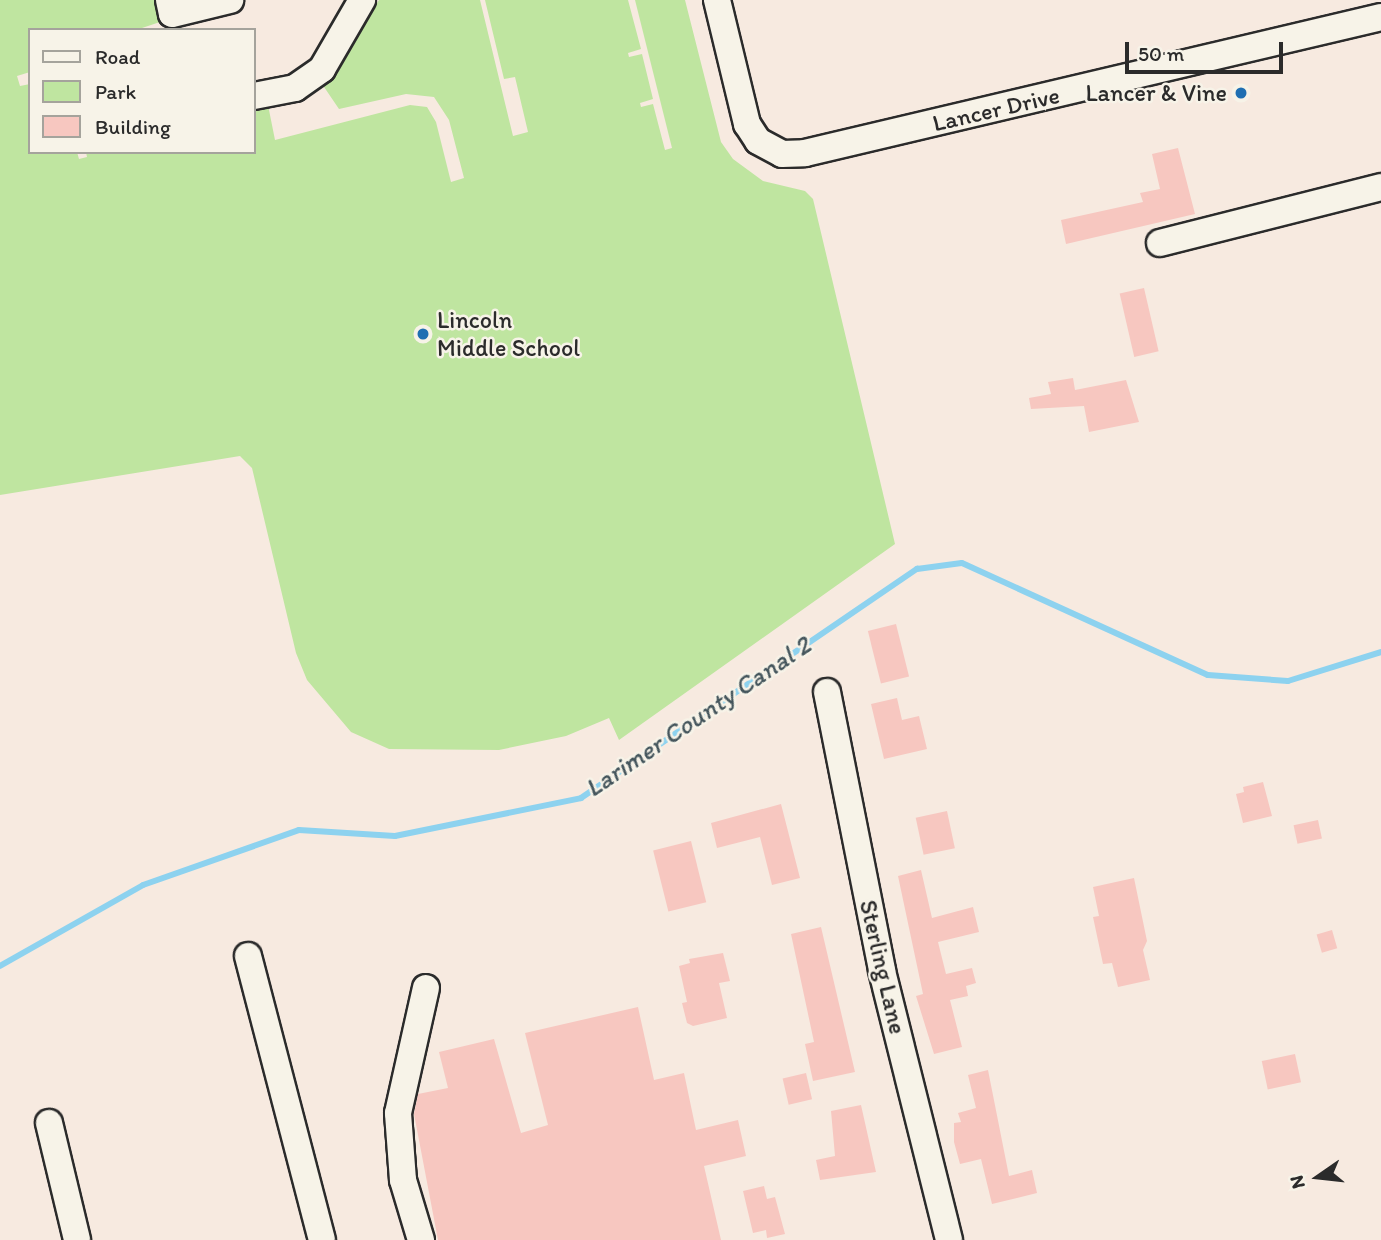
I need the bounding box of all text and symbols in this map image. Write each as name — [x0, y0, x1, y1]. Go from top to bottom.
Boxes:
legend — [28, 28, 256, 154]
scale bar — [1129, 28, 1286, 72]
text: 50 m — [1138, 41, 1184, 66]
text: Road — [95, 44, 140, 69]
text: Park — [95, 79, 136, 104]
place label: Lancer & Vine — [1085, 79, 1227, 107]
street label: Lancer Drive — [930, 80, 1062, 138]
marker: Lancer & Vine — [1233, 85, 1249, 101]
text: Building — [95, 114, 171, 139]
place label: Lincoln Middle School — [437, 306, 580, 362]
marker: Lincoln Middle School — [415, 326, 431, 342]
water label: Larimer County Canal 2 — [580, 630, 816, 804]
street label: Sterling Lane — [854, 897, 912, 1037]
north arrow — [1283, 1142, 1353, 1212]
text: N — [1284, 1173, 1310, 1191]

